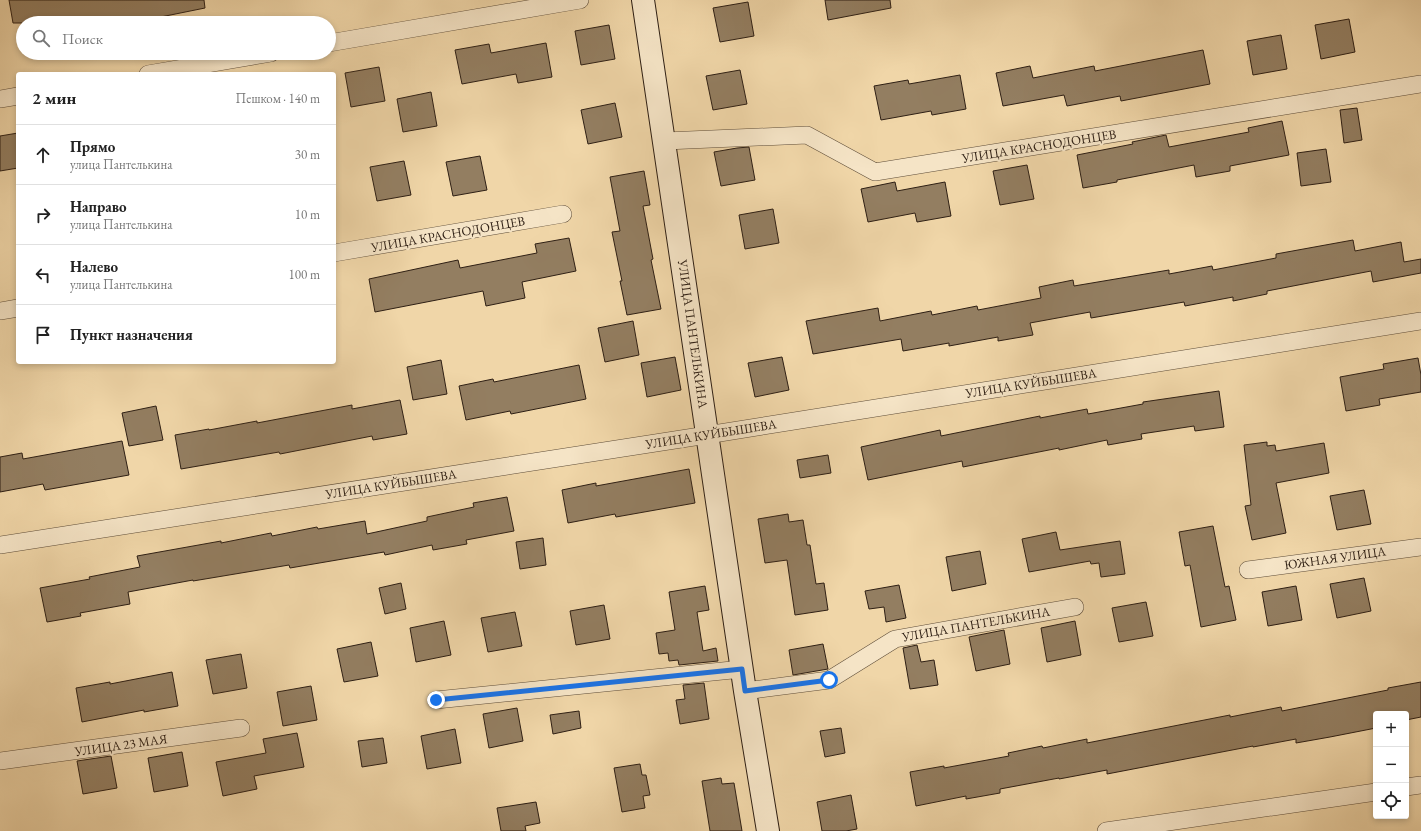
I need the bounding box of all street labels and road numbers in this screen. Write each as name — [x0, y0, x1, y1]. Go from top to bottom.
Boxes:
street label: УЛИЦА КРАСНОДОНЦЕВ — [960, 125, 1118, 167]
street label: УЛИЦА КРАСНОДОНЦЕВ — [369, 212, 527, 256]
street label: УЛИЦА ПАНТЕЛЬКИНА — [674, 258, 712, 410]
street label: УЛИЦА КУЙБЫШЕВА — [963, 364, 1099, 402]
street label: УЛИЦА КУЙБЫШЕВА — [643, 415, 779, 453]
street label: УЛИЦА КУЙБЫШЕВА — [323, 465, 459, 503]
street label: ЮЖНАЯ УЛИЦА — [1283, 542, 1388, 574]
street label: УЛИЦА ПАНТЕЛЬКИНА — [900, 602, 1052, 646]
street label: УЛИЦА 23 МАЯ — [73, 730, 169, 760]

